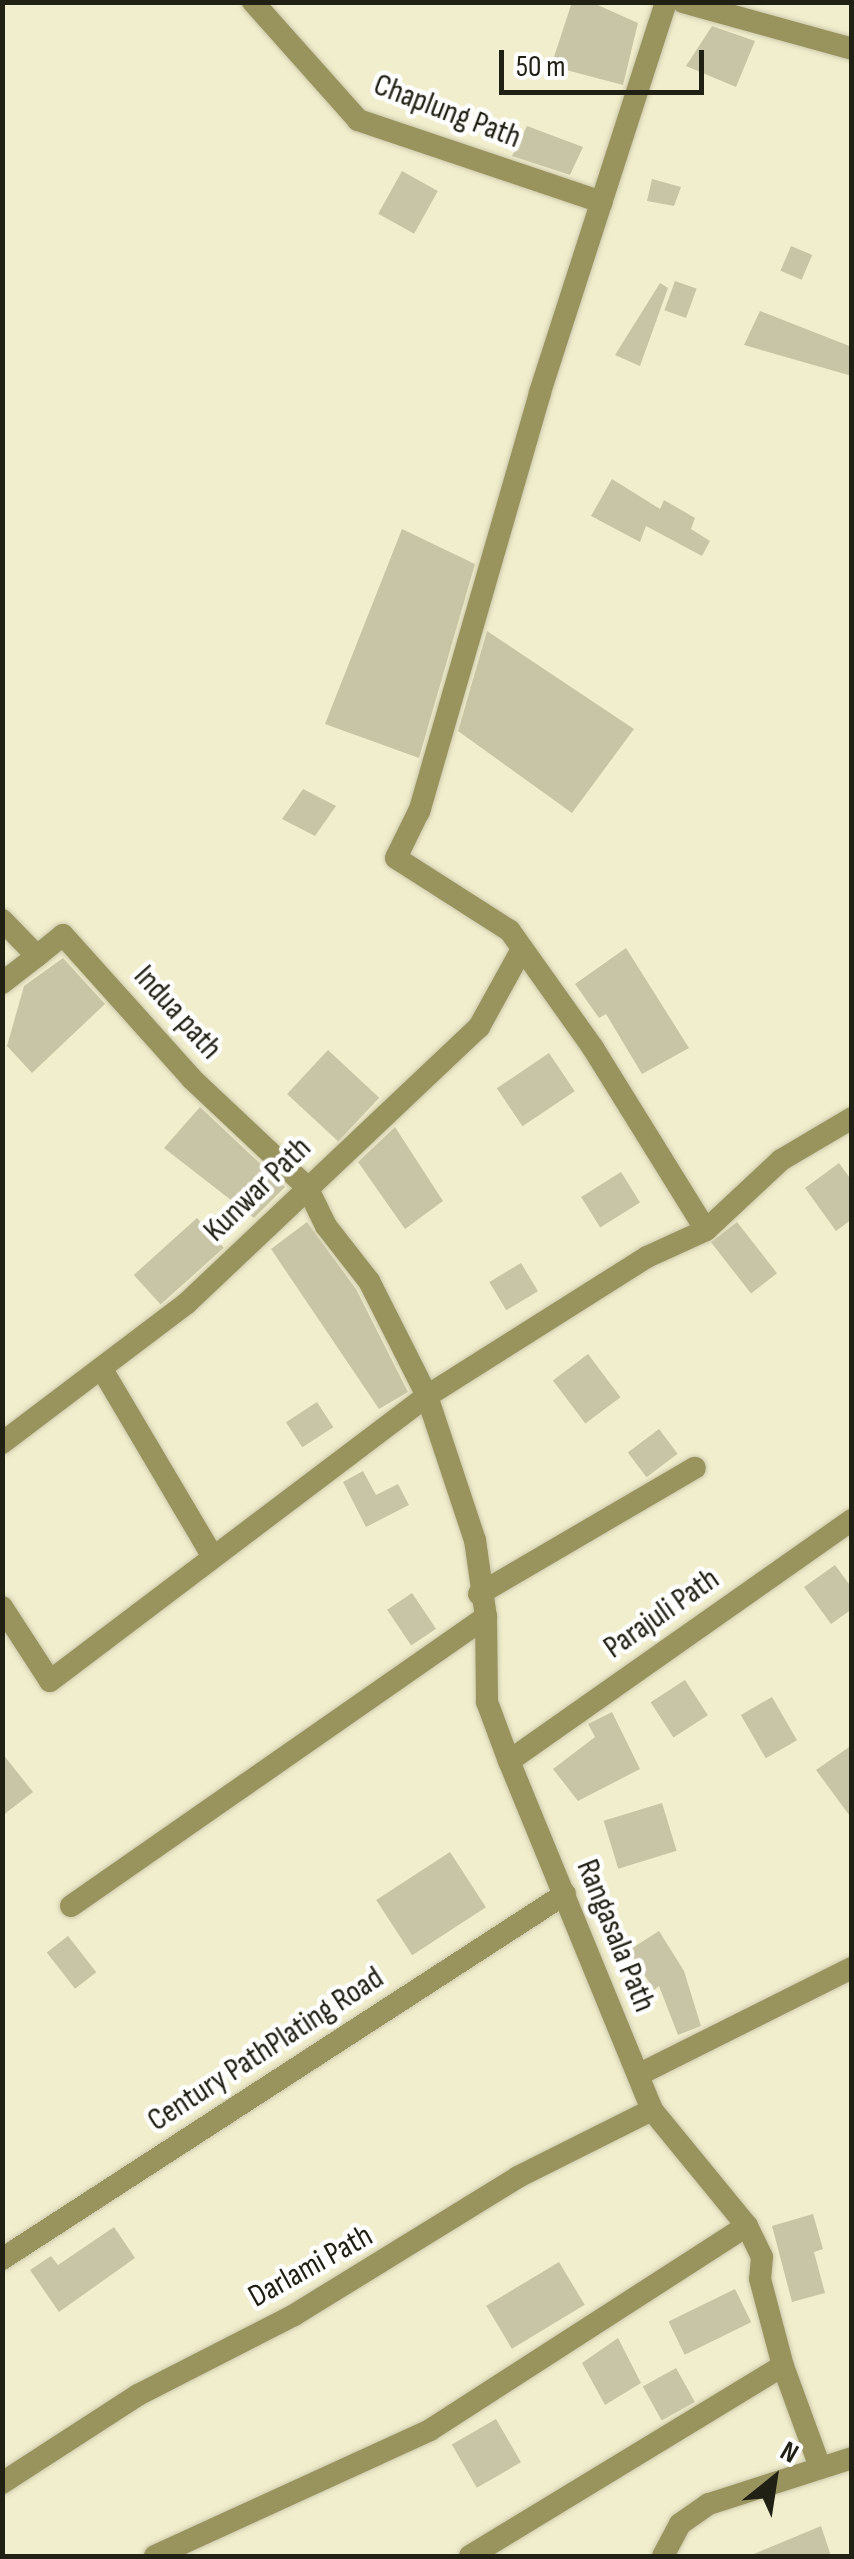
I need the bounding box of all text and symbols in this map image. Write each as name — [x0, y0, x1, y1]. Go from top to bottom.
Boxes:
scale bar — [504, 30, 709, 92]
text: 50 m — [516, 49, 565, 85]
street label: Chaplung Path — [368, 66, 526, 158]
street label: Indua path — [125, 958, 229, 1068]
street label: Kunwar Path — [196, 1130, 320, 1250]
street label: Parajuli Path — [597, 1560, 727, 1668]
street label: Rangasala Path — [567, 1854, 663, 2018]
street label: Century PathPlating Road — [141, 1959, 391, 2141]
street label: Darlami Path — [242, 2217, 380, 2317]
north arrow — [724, 2429, 824, 2529]
text: N — [775, 2435, 804, 2471]

